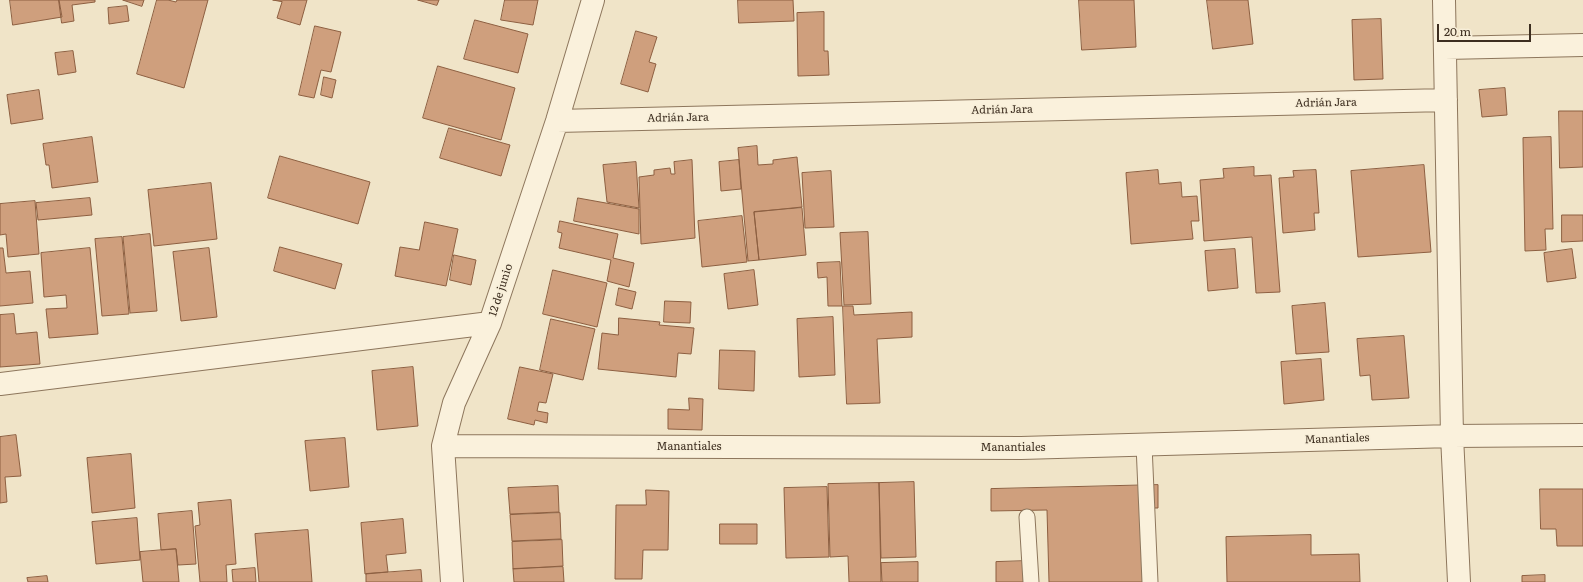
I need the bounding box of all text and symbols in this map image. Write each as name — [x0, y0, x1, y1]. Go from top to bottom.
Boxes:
scale bar — [1439, 16, 1533, 42]
text: 20 m — [1444, 22, 1471, 40]
street label: Adrián Jara — [1295, 96, 1357, 110]
street label: Adrián Jara — [971, 103, 1033, 117]
street label: Adrián Jara — [647, 111, 709, 125]
street label: 12 de junio — [486, 262, 516, 318]
street label: Manantiales — [1304, 431, 1370, 447]
street label: Manantiales — [657, 440, 721, 454]
street label: Manantiales — [981, 441, 1045, 455]

